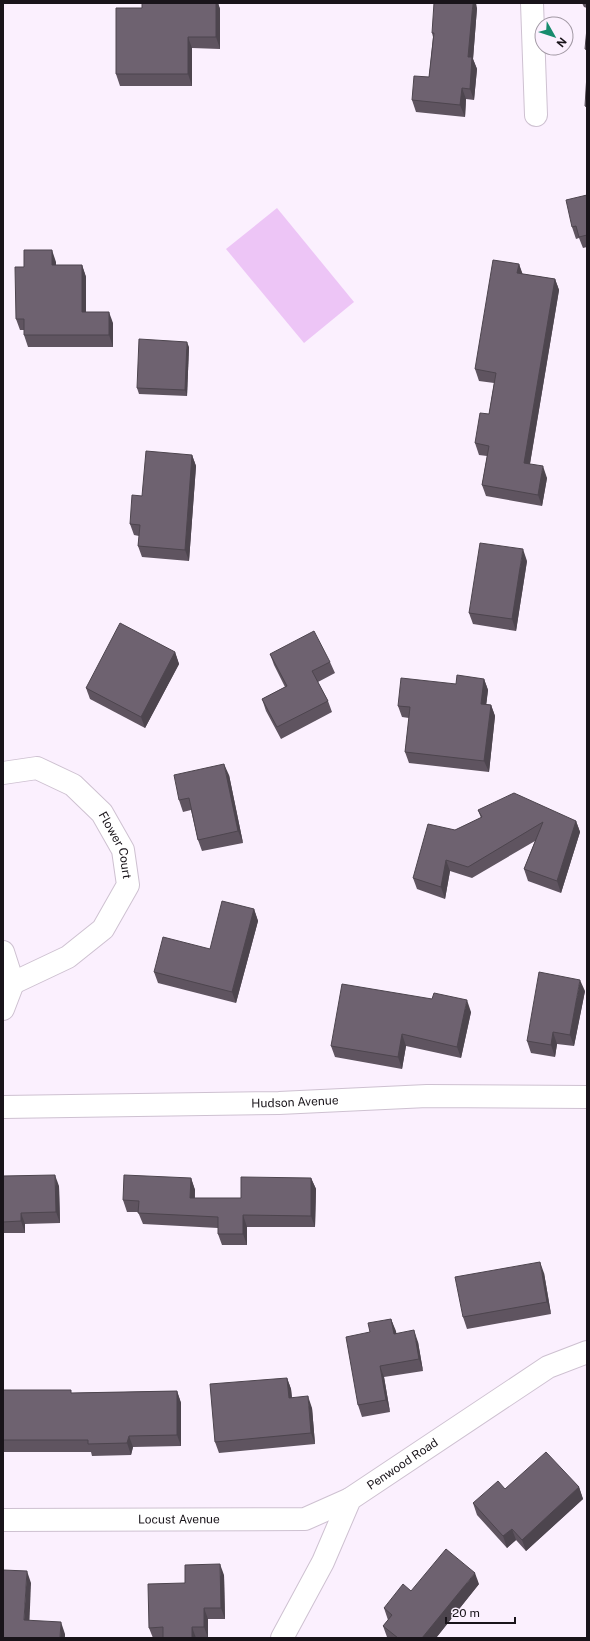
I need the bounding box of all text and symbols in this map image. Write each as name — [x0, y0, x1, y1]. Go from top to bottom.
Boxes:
north arrow — [534, 16, 574, 56]
text: N — [554, 35, 569, 49]
street label: Flower Court — [96, 809, 134, 880]
street label: Hudson Avenue — [251, 1093, 339, 1110]
street label: Penwood Road — [364, 1435, 441, 1493]
street label: Locust Avenue — [138, 1512, 220, 1527]
scale bar — [446, 1599, 515, 1625]
text: 20 m — [452, 1606, 480, 1620]

